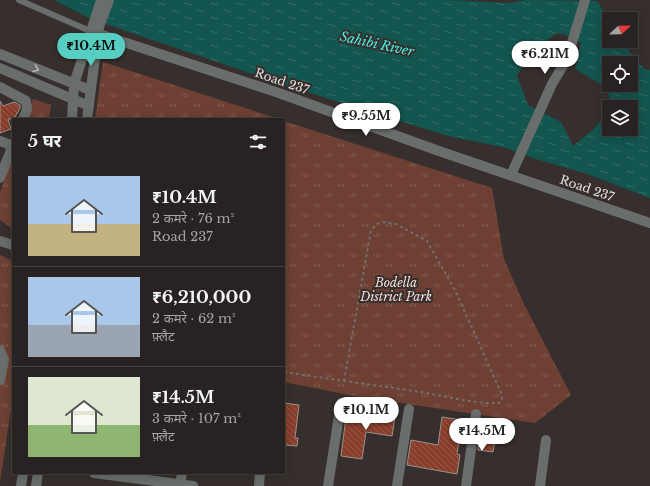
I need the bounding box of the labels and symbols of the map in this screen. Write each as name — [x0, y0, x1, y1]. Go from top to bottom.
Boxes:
north arrow — [602, 12, 638, 48]
water label: Sahibi River — [338, 28, 417, 60]
pin: ₹10.4M — [58, 33, 124, 67]
pin: ₹6.21M — [512, 41, 578, 75]
one-way arrow — [32, 64, 39, 72]
street label: Road 237 — [253, 65, 312, 98]
pin: ₹9.55M — [333, 103, 399, 137]
street label: Road 237 — [558, 172, 617, 205]
park label: Bodella District Park — [359, 275, 432, 304]
pin: ₹10.1M — [333, 397, 399, 431]
pin: ₹14.5M — [449, 418, 515, 452]

